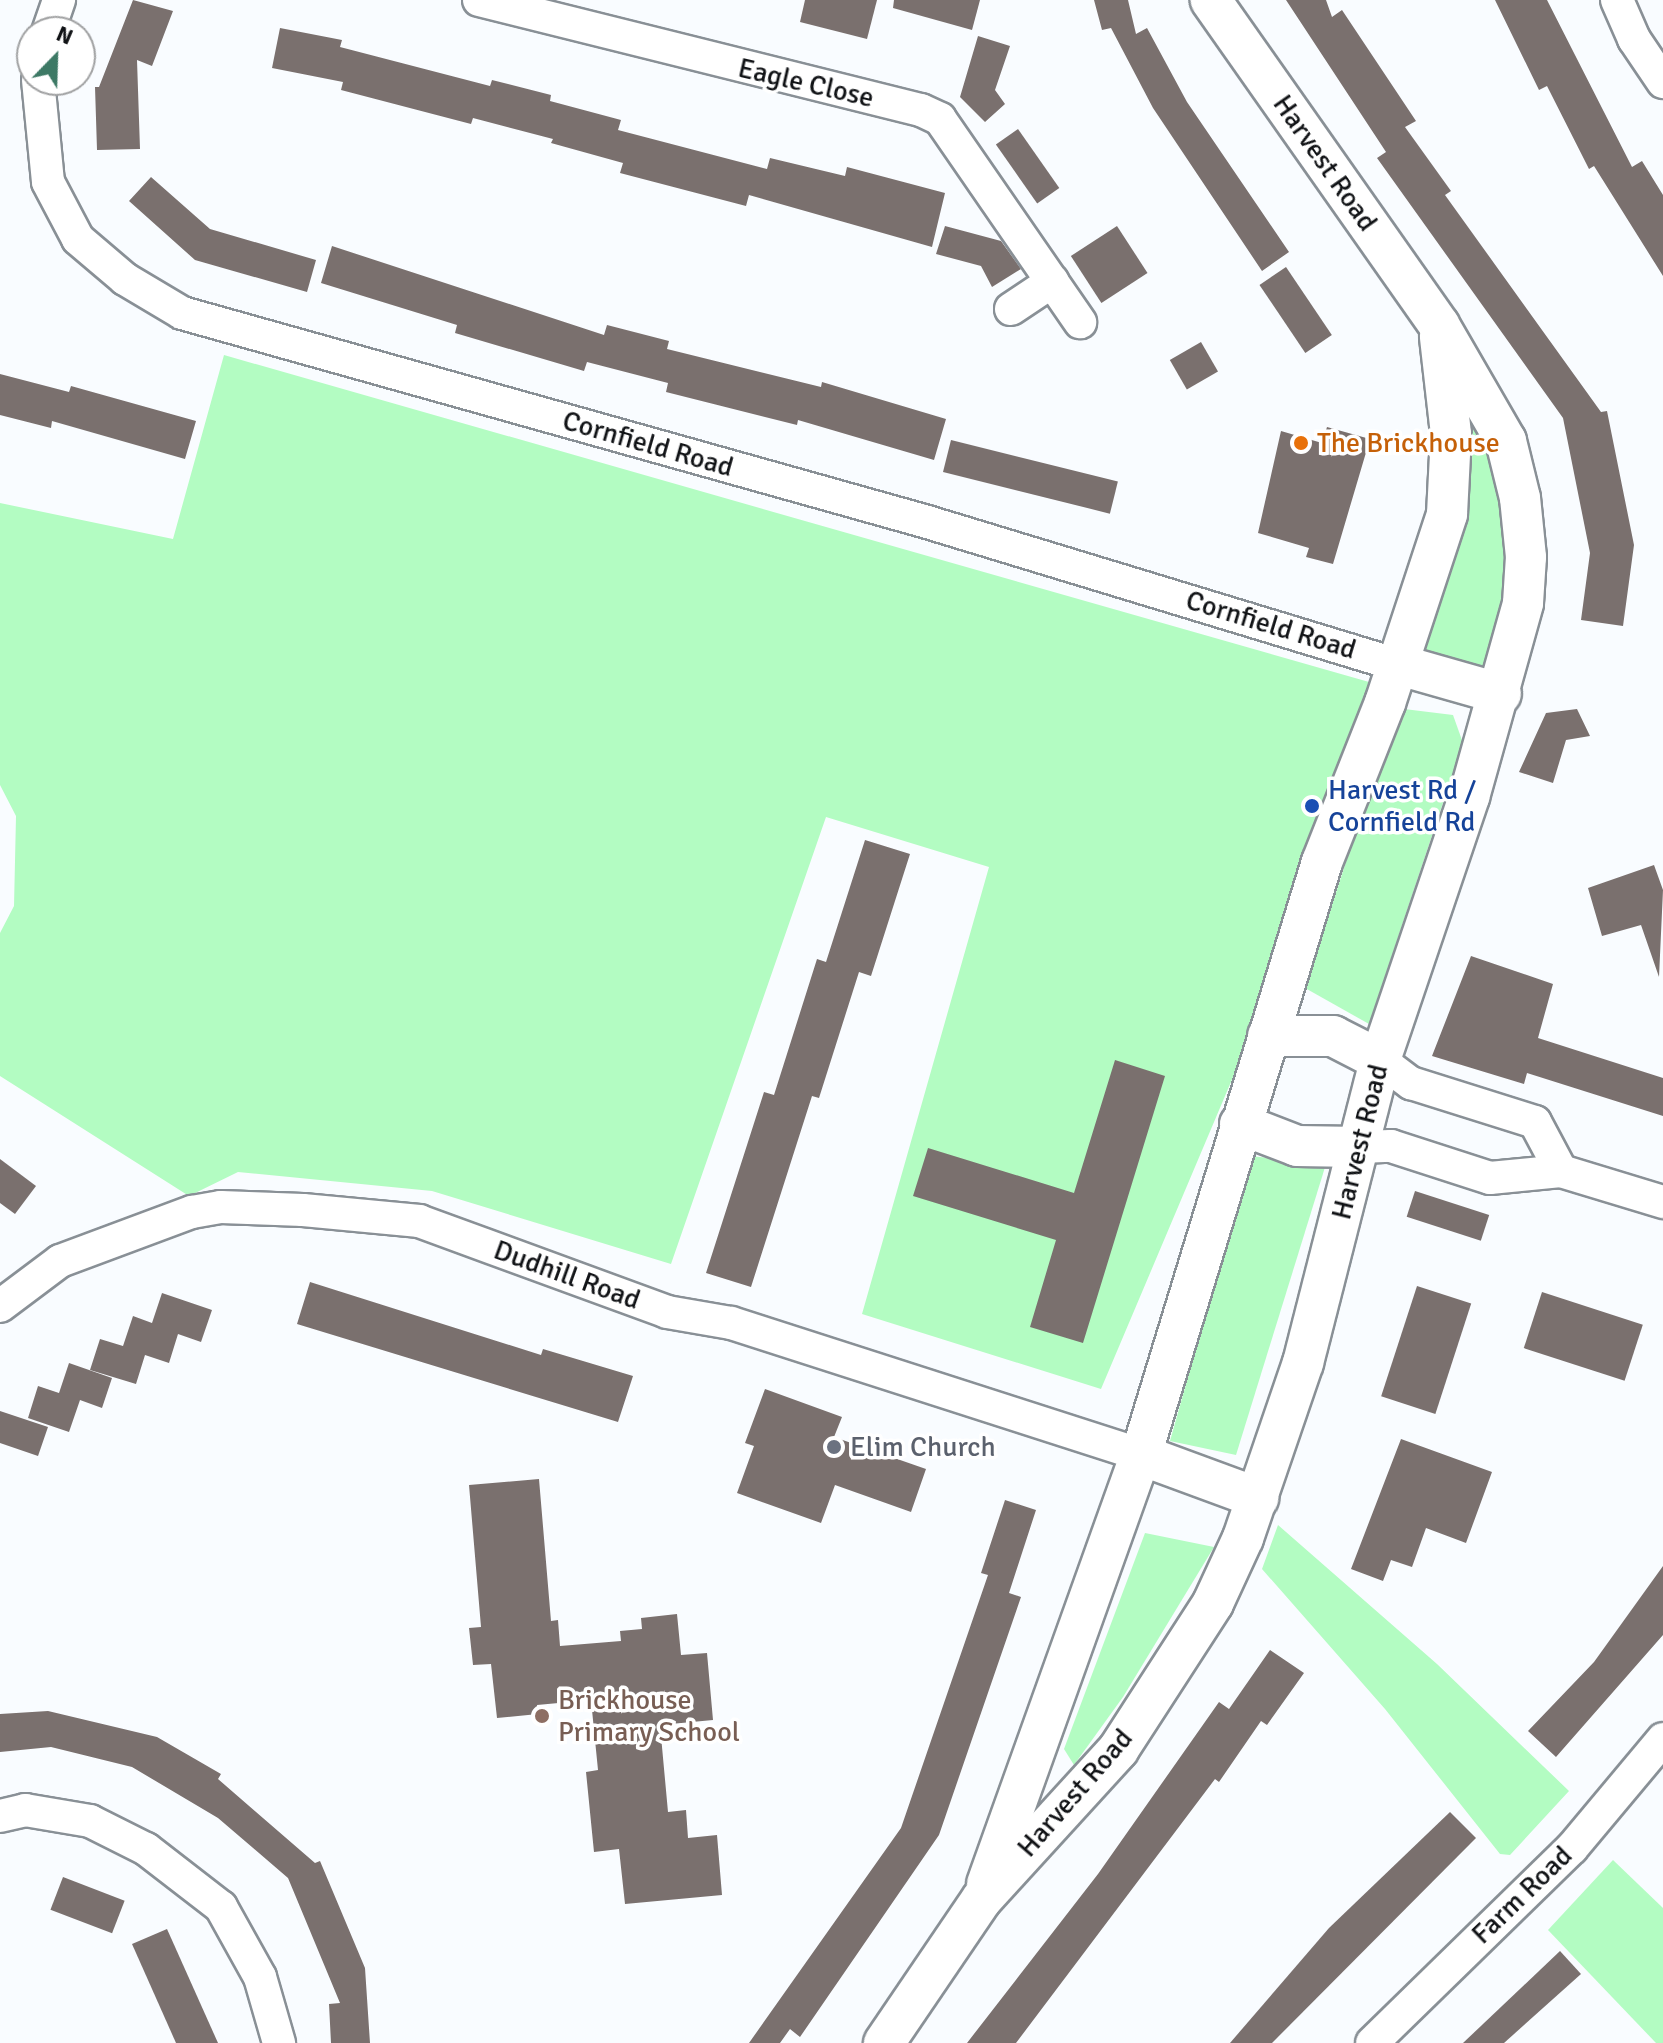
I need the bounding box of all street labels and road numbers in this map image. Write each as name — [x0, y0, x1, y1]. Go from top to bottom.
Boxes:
street label: Eagle Close — [735, 51, 877, 115]
street label: Harvest Road — [1266, 88, 1384, 238]
street label: Cornfield Road — [559, 404, 737, 484]
street label: Cornfield Road — [1182, 583, 1360, 667]
street label: Harvest Road — [1324, 1061, 1396, 1223]
street label: Dudhill Road — [489, 1233, 645, 1317]
street label: Harvest Road — [1010, 1722, 1140, 1864]
street label: Farm Road — [1465, 1839, 1579, 1951]

